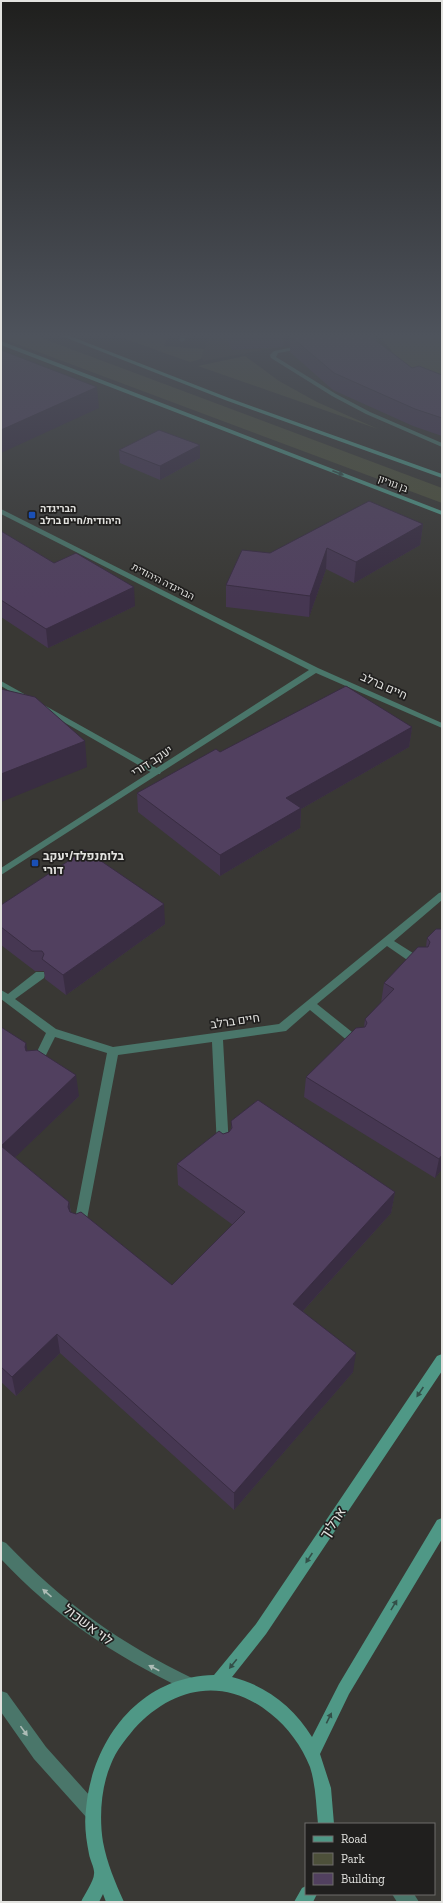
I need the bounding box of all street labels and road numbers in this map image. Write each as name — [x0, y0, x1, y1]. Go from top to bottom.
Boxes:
street label: בן גוריון — [376, 473, 410, 495]
street label: הבריגדה היהודית — [130, 561, 196, 603]
street label: חיים ברלב — [359, 670, 409, 702]
street label: יעקב דורי — [129, 743, 175, 779]
street label: חיים ברלב — [209, 1011, 261, 1031]
street label: ארליך — [316, 1504, 350, 1542]
street label: לוי אשכול — [60, 1601, 116, 1649]

